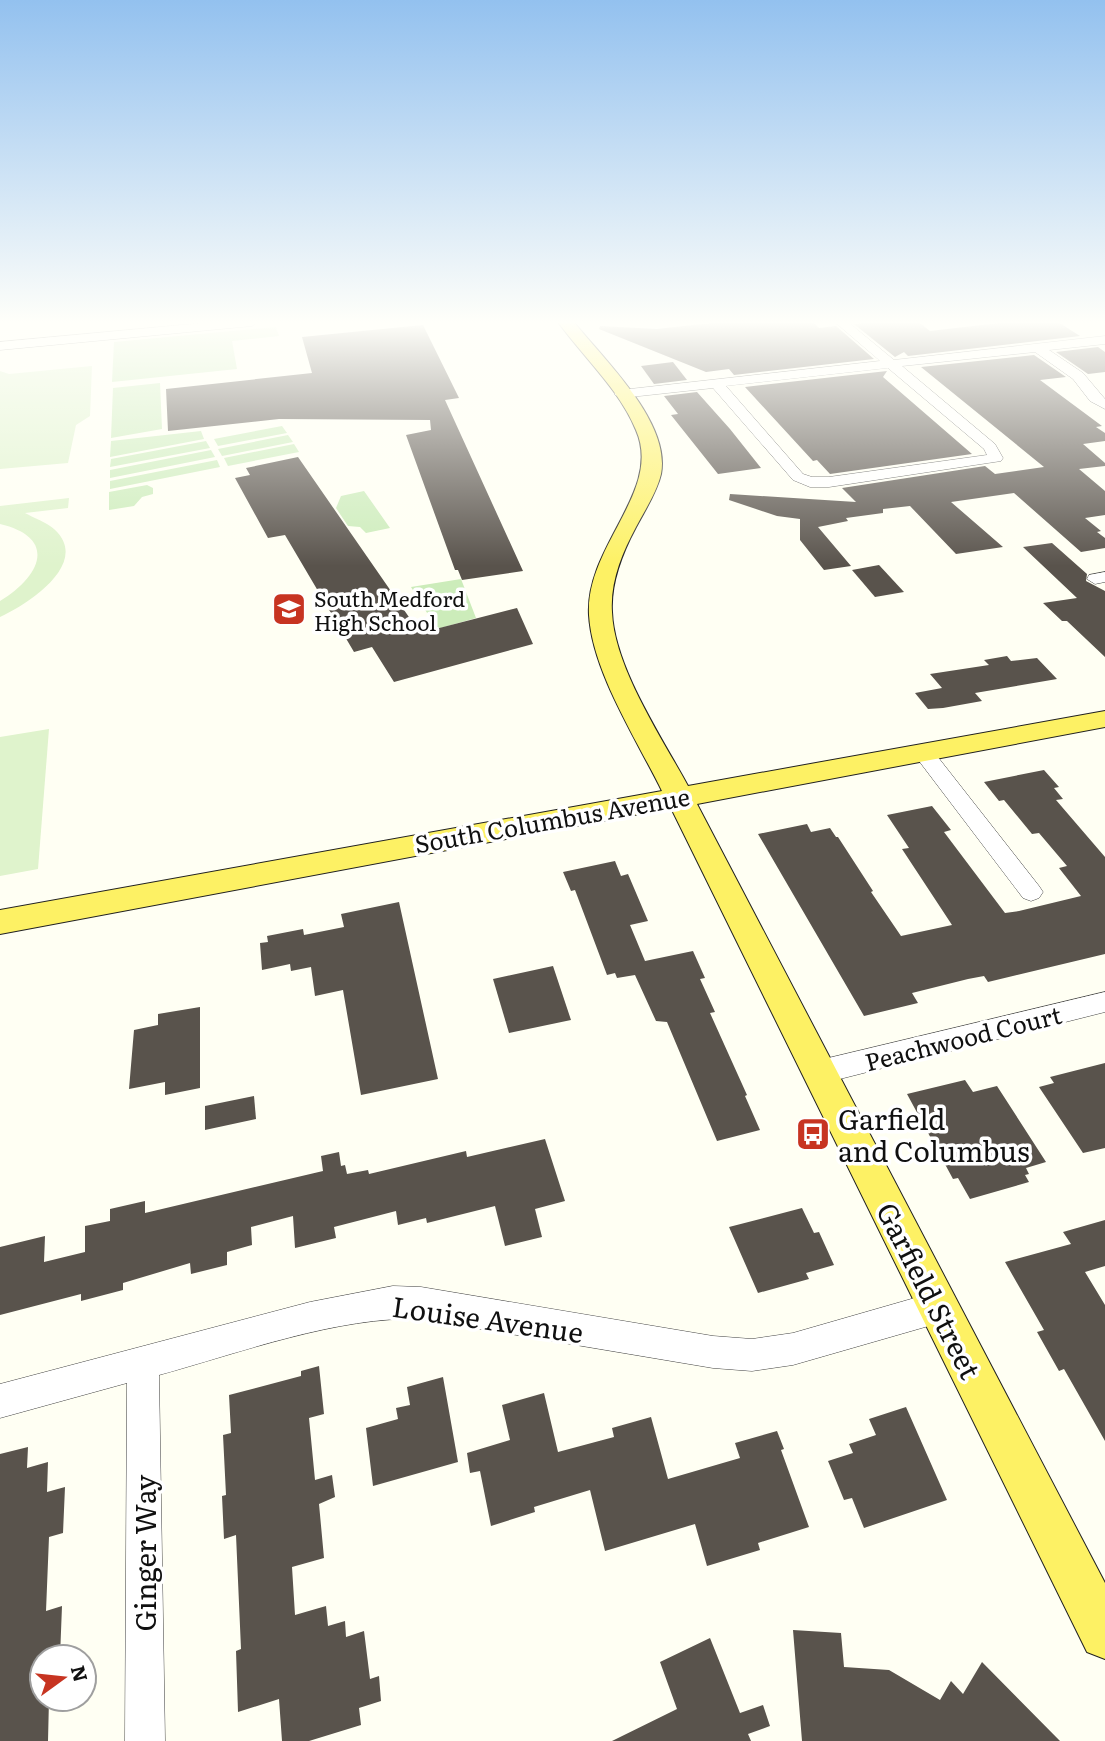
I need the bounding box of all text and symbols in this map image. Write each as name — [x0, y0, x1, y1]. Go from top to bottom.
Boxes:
place label: South Medford High School — [314, 582, 465, 637]
school or university icon: South Medford High School — [270, 590, 308, 628]
street label: South Columbus Avenue — [412, 778, 692, 860]
street label: Peachwood Court — [861, 996, 1065, 1078]
place label: Garfield and Columbus — [838, 1097, 1030, 1171]
bus stop icon: Garfield and Columbus — [794, 1115, 832, 1153]
street label: Garfield Street — [867, 1194, 993, 1386]
street label: Louise Avenue — [390, 1284, 586, 1352]
street label: Ginger Way — [123, 1474, 165, 1631]
north arrow — [28, 1643, 98, 1713]
text: N — [65, 1662, 96, 1685]

